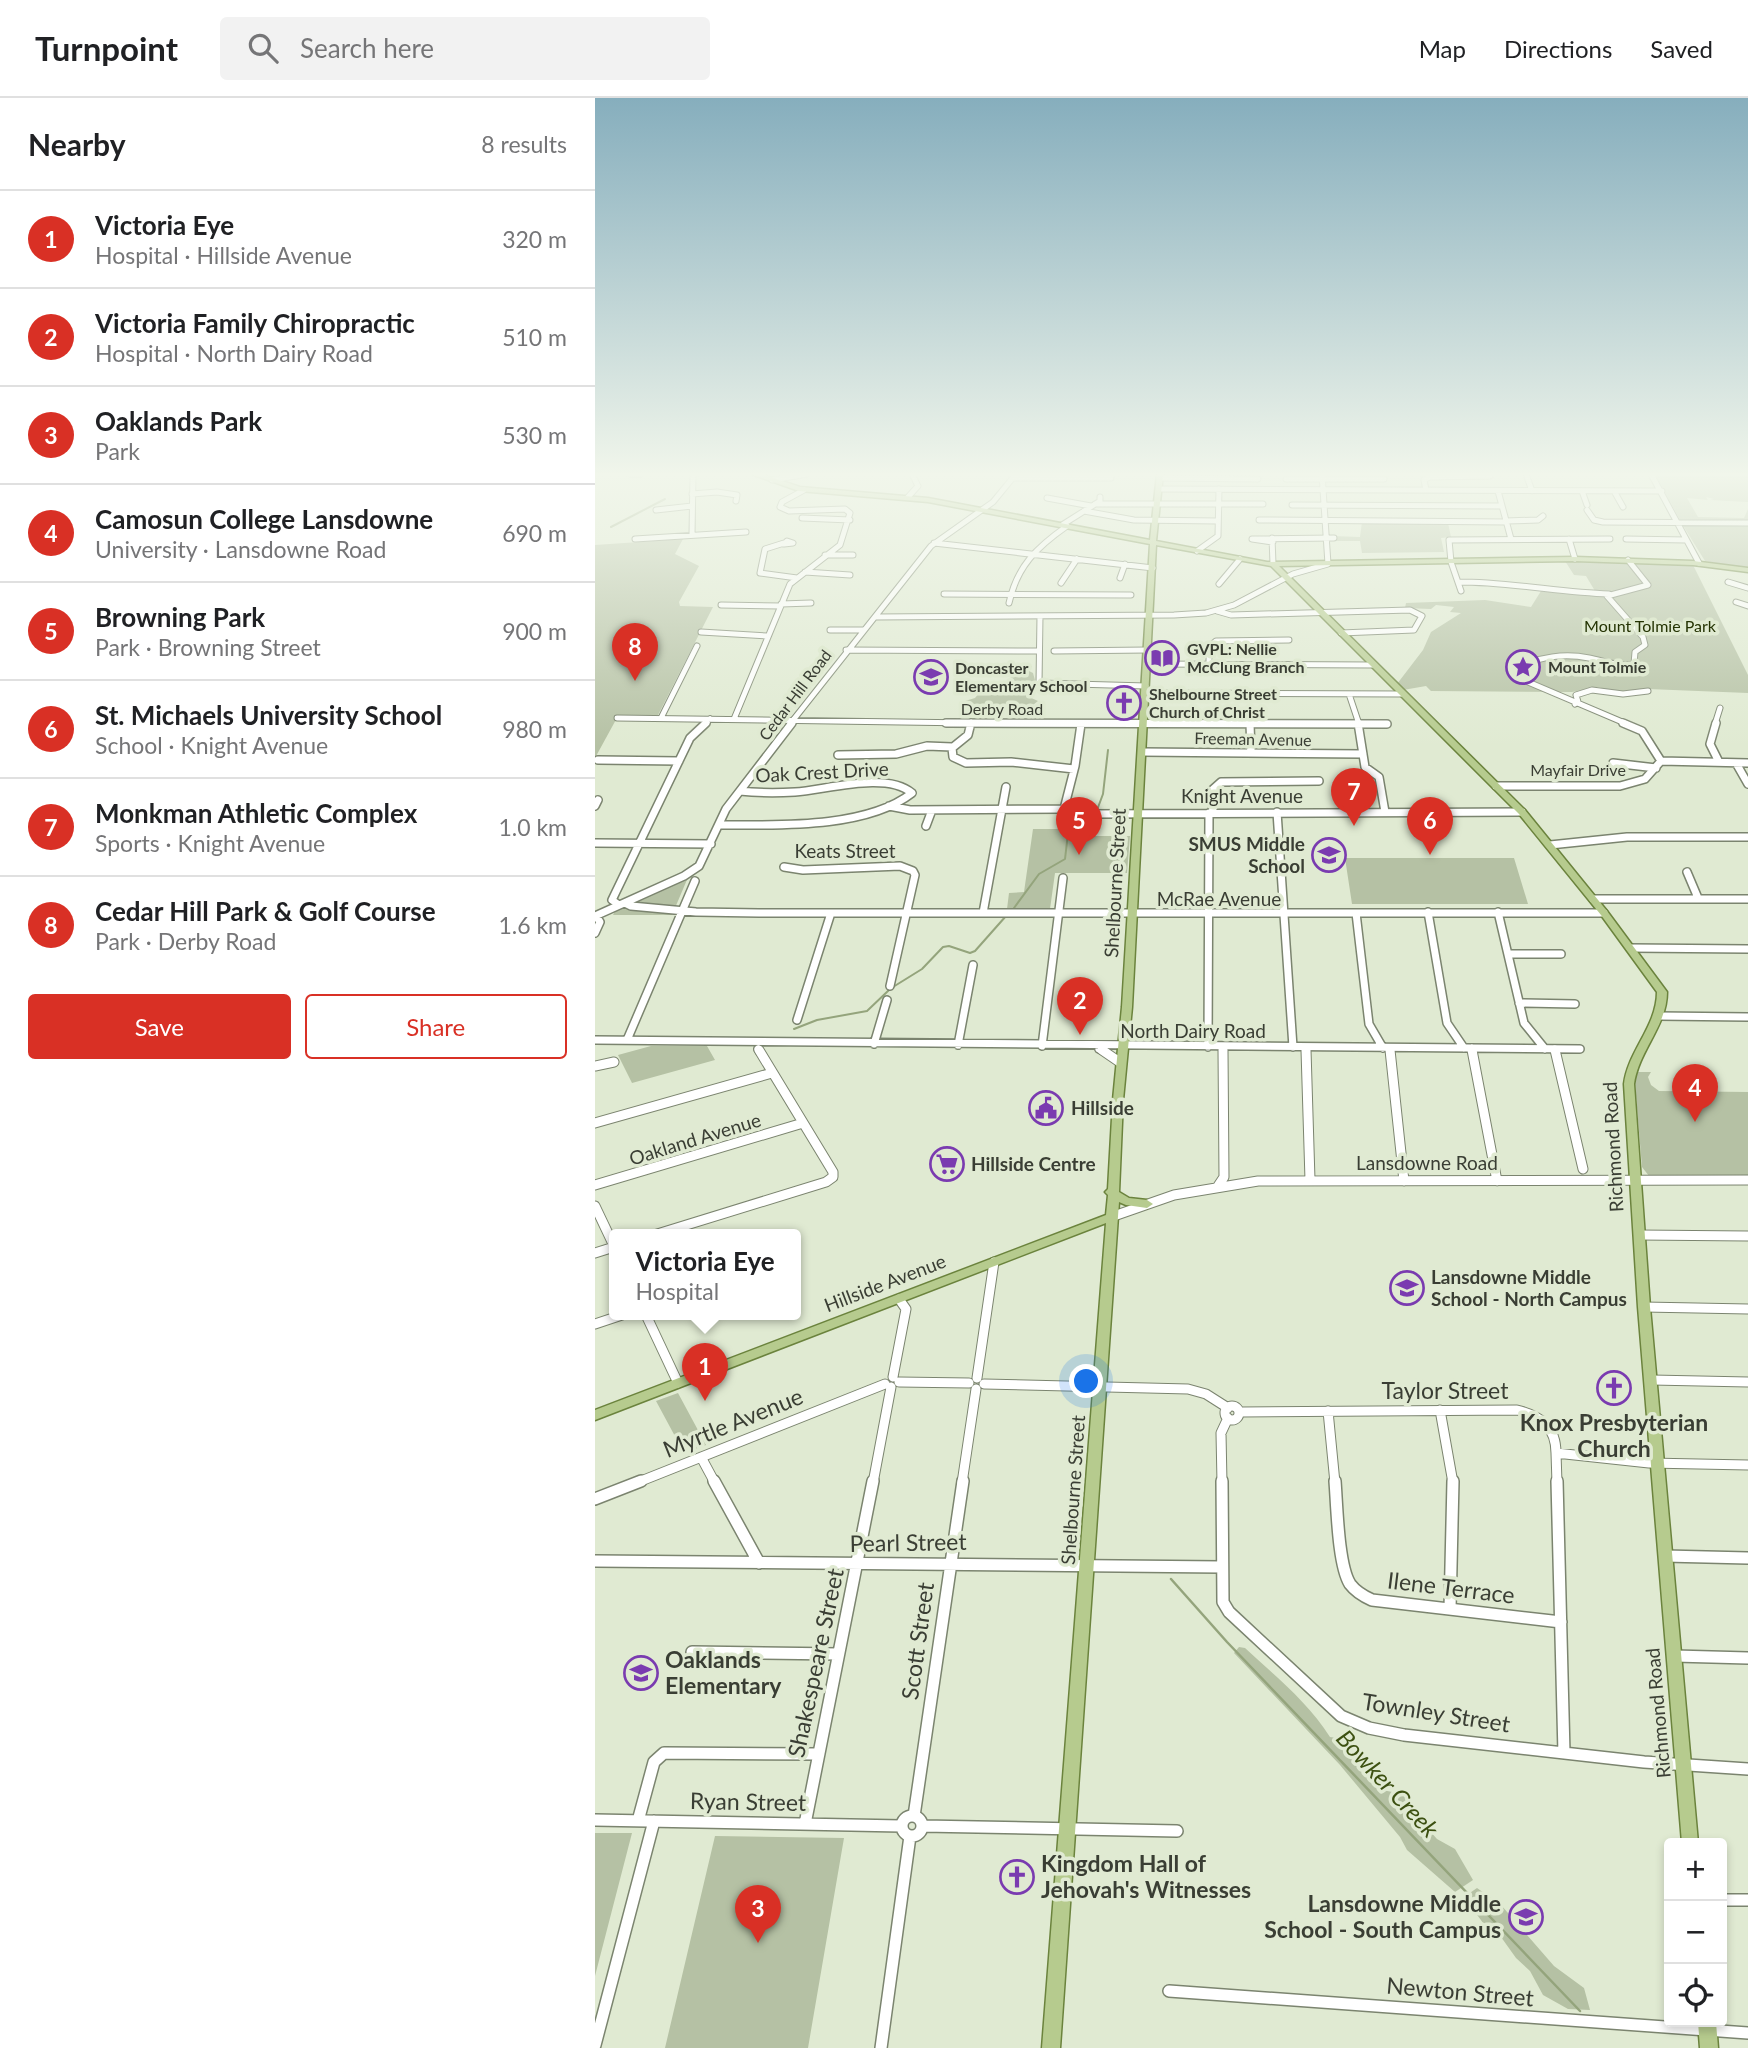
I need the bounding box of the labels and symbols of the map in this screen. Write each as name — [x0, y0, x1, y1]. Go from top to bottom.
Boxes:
park label: Mount Tolmie Park — [1584, 616, 1717, 635]
pin: 8 — [612, 623, 658, 681]
library icon: GVPL: Nellie McClung Branch — [1143, 639, 1181, 677]
place label: GVPL: Nellie McClung Branch — [1187, 639, 1305, 676]
street label: Cedar Hill Road — [754, 646, 835, 744]
place icon: Mount Tolmie — [1504, 648, 1542, 686]
place label: Mount Tolmie — [1548, 657, 1647, 676]
school or university icon: Doncaster Elementary School — [912, 658, 950, 696]
place label: Doncaster Elementary School — [955, 658, 1087, 695]
church icon: Shelbourne Street Church of Christ — [1105, 684, 1143, 722]
place label: Shelbourne Street Church of Christ — [1149, 684, 1277, 721]
street label: Derby Road — [961, 699, 1043, 718]
street label: Freeman Avenue — [1194, 728, 1312, 749]
street label: Oak Crest Drive — [755, 757, 889, 786]
street label: Mayfair Drive — [1530, 760, 1626, 779]
pin: 7 — [1331, 768, 1377, 826]
street label: Knight Avenue — [1181, 784, 1303, 807]
pin: 5 — [1056, 797, 1102, 855]
pin: 6 — [1407, 797, 1453, 855]
street label: Shelbourne Street — [1099, 807, 1130, 958]
place label: SMUS Middle School — [1188, 832, 1305, 877]
school or university icon: SMUS Middle School — [1310, 836, 1348, 874]
street label: Keats Street — [794, 839, 896, 862]
street label: McRae Avenue — [1157, 887, 1281, 910]
pin: 2 — [1057, 977, 1103, 1035]
street label: North Dairy Road — [1120, 1019, 1266, 1042]
pin: 4 — [1672, 1064, 1718, 1122]
street label: Richmond Road — [1598, 1081, 1627, 1213]
public building icon: Hillside — [1027, 1089, 1065, 1127]
place label: Hillside — [1071, 1096, 1134, 1119]
street label: Oakland Avenue — [626, 1108, 763, 1169]
supermarket icon: Hillside Centre — [928, 1145, 966, 1183]
street label: Lansdowne Road — [1356, 1151, 1498, 1174]
place label: Hillside Centre — [971, 1152, 1096, 1175]
street label: Hillside Avenue — [821, 1249, 949, 1316]
place label: Lansdowne Middle School - North Campus — [1431, 1265, 1627, 1310]
school or university icon: Lansdowne Middle School - North Campus — [1388, 1269, 1426, 1307]
pin: 1 — [682, 1343, 728, 1401]
your location — [1069, 1364, 1103, 1398]
church icon: Knox Presbyterian Church — [1595, 1369, 1633, 1407]
street label: Taylor Street — [1382, 1376, 1509, 1404]
street label: Myrtle Avenue — [659, 1381, 807, 1463]
place label: Knox Presbyterian Church — [1520, 1408, 1708, 1462]
street label: Shelbourne Street — [1056, 1414, 1089, 1565]
street label: Pearl Street — [849, 1527, 967, 1557]
street label: Shakespeare Street — [781, 1565, 849, 1760]
street label: Ilene Terrace — [1386, 1565, 1516, 1609]
street label: Scott Street — [895, 1580, 939, 1701]
place label: Oaklands Elementary — [665, 1645, 782, 1699]
street label: Richmond Road — [1640, 1647, 1675, 1779]
school or university icon: Oaklands Elementary — [622, 1654, 660, 1692]
street label: Townley Street — [1360, 1686, 1513, 1738]
water label: Bowker Creek — [1331, 1723, 1446, 1843]
street label: Ryan Street — [690, 1786, 807, 1816]
place label: Kingdom Hall of Jehovah's Witnesses — [1041, 1849, 1251, 1903]
church icon: Kingdom Hall of Jehovah's Witnesses — [998, 1858, 1036, 1896]
pin: 3 — [735, 1885, 781, 1943]
place label: Lansdowne Middle School - South Campus — [1264, 1889, 1501, 1943]
school or university icon: Lansdowne Middle School - South Campus — [1507, 1898, 1545, 1936]
street label: Newton Street — [1385, 1971, 1536, 2011]

